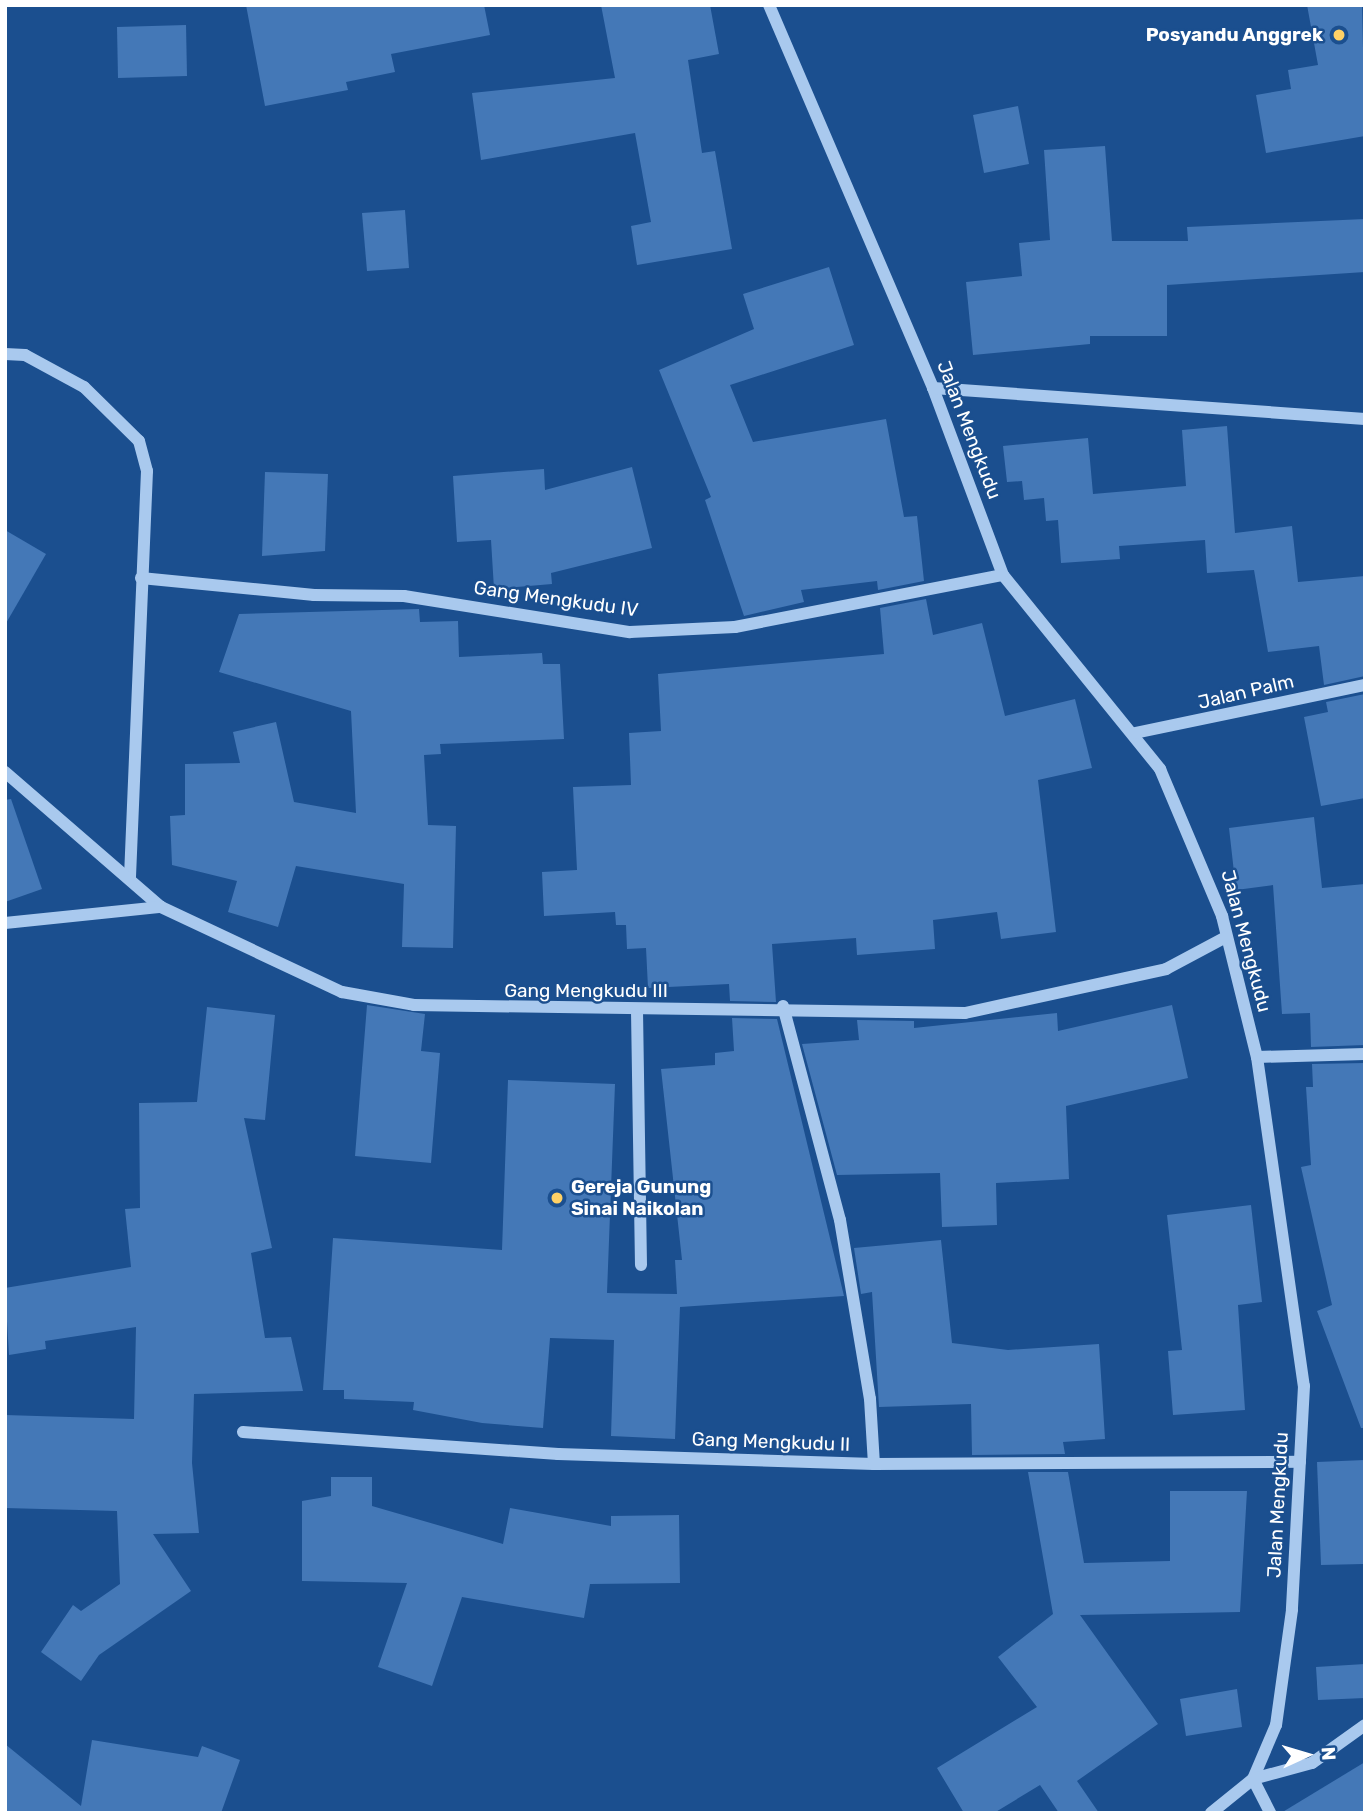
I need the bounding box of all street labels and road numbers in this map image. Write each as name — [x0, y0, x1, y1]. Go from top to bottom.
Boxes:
street label: Jalan Mengkudu — [932, 358, 1006, 502]
street label: Gang Mengkudu IV — [472, 576, 640, 622]
street label: Jalan Palm — [1196, 670, 1296, 714]
street label: Jalan Mengkudu — [1216, 867, 1276, 1015]
street label: Gang Mengkudu III — [504, 980, 668, 1002]
street label: Gang Mengkudu II — [691, 1428, 851, 1456]
street label: Jalan Mengkudu — [1263, 1431, 1293, 1579]

